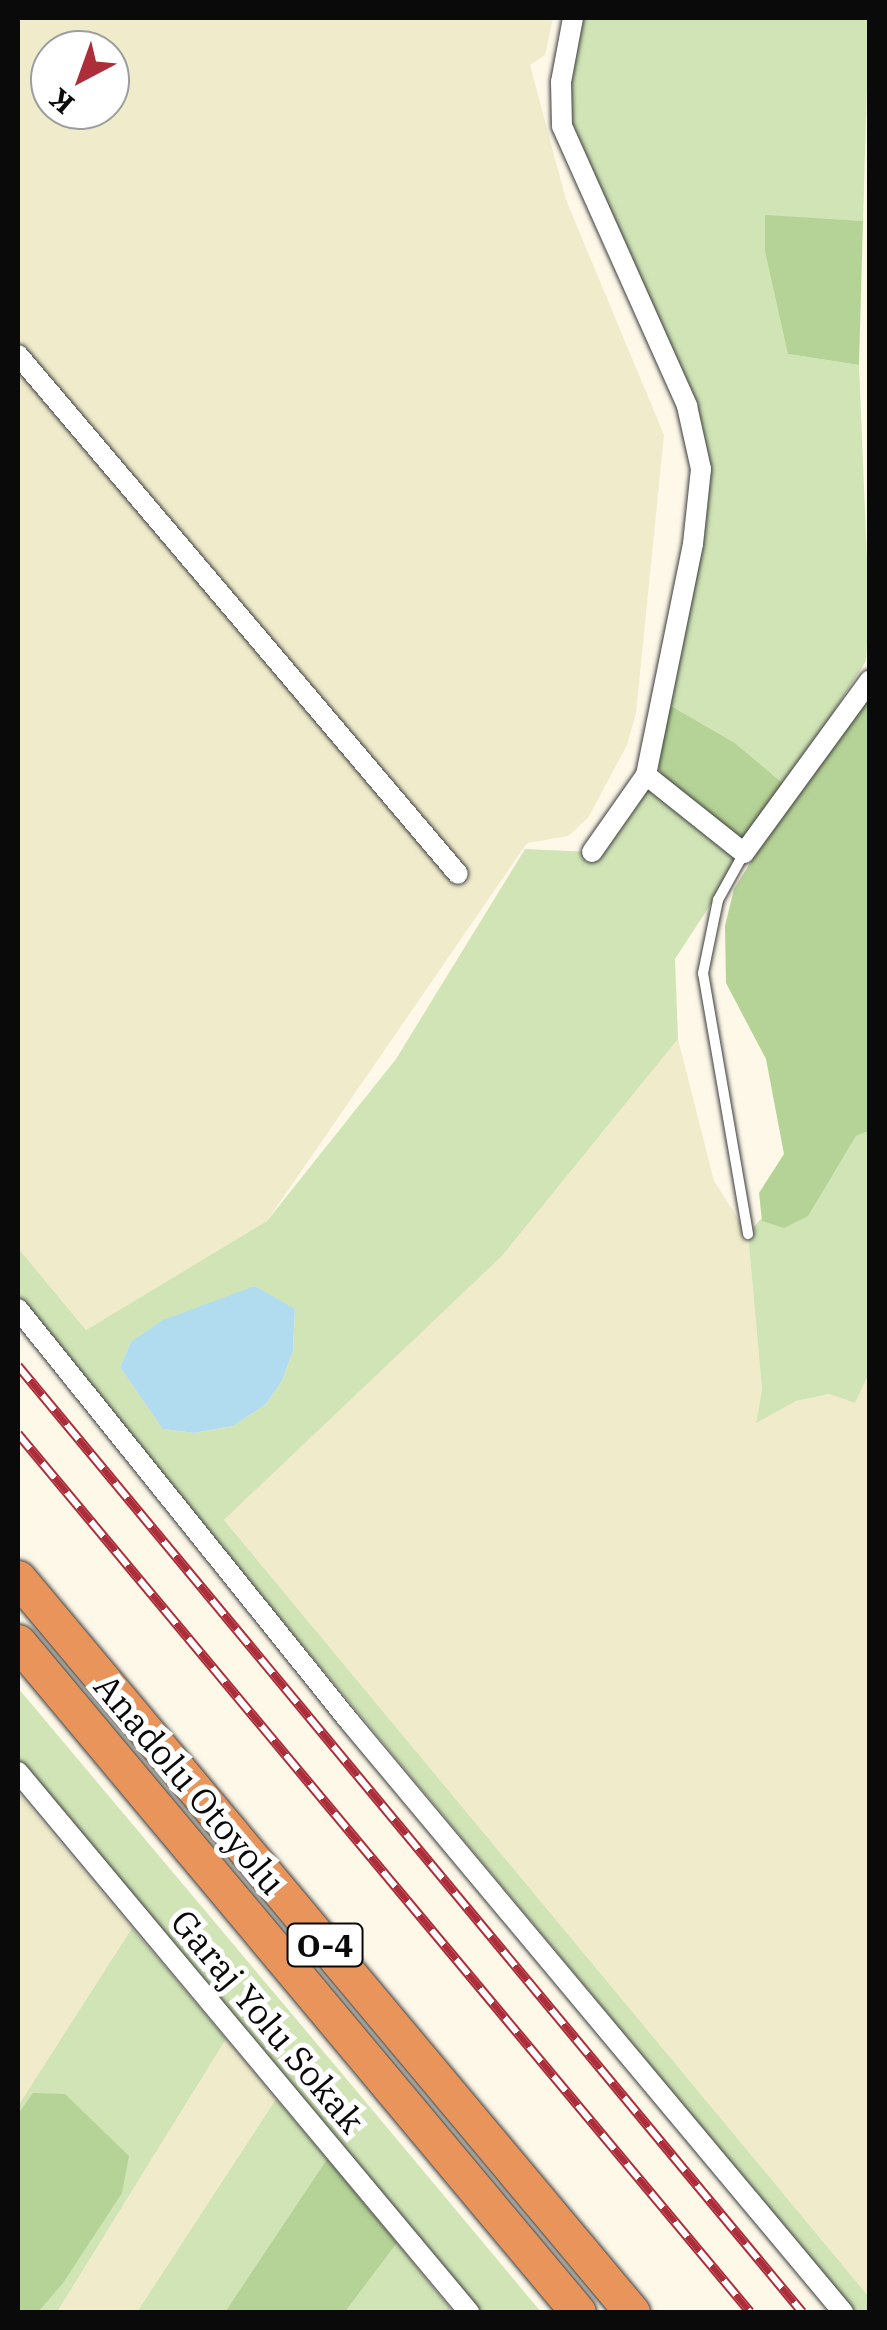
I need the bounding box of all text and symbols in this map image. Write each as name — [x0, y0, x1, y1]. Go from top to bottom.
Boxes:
north arrow — [30, 30, 130, 130]
text: K — [41, 81, 82, 123]
street label: Anadolu Otoyolu — [86, 1666, 294, 1902]
street label: Garaj Yolu Sokak — [163, 1901, 373, 2141]
road number: O-4 — [285, 1918, 365, 1972]

